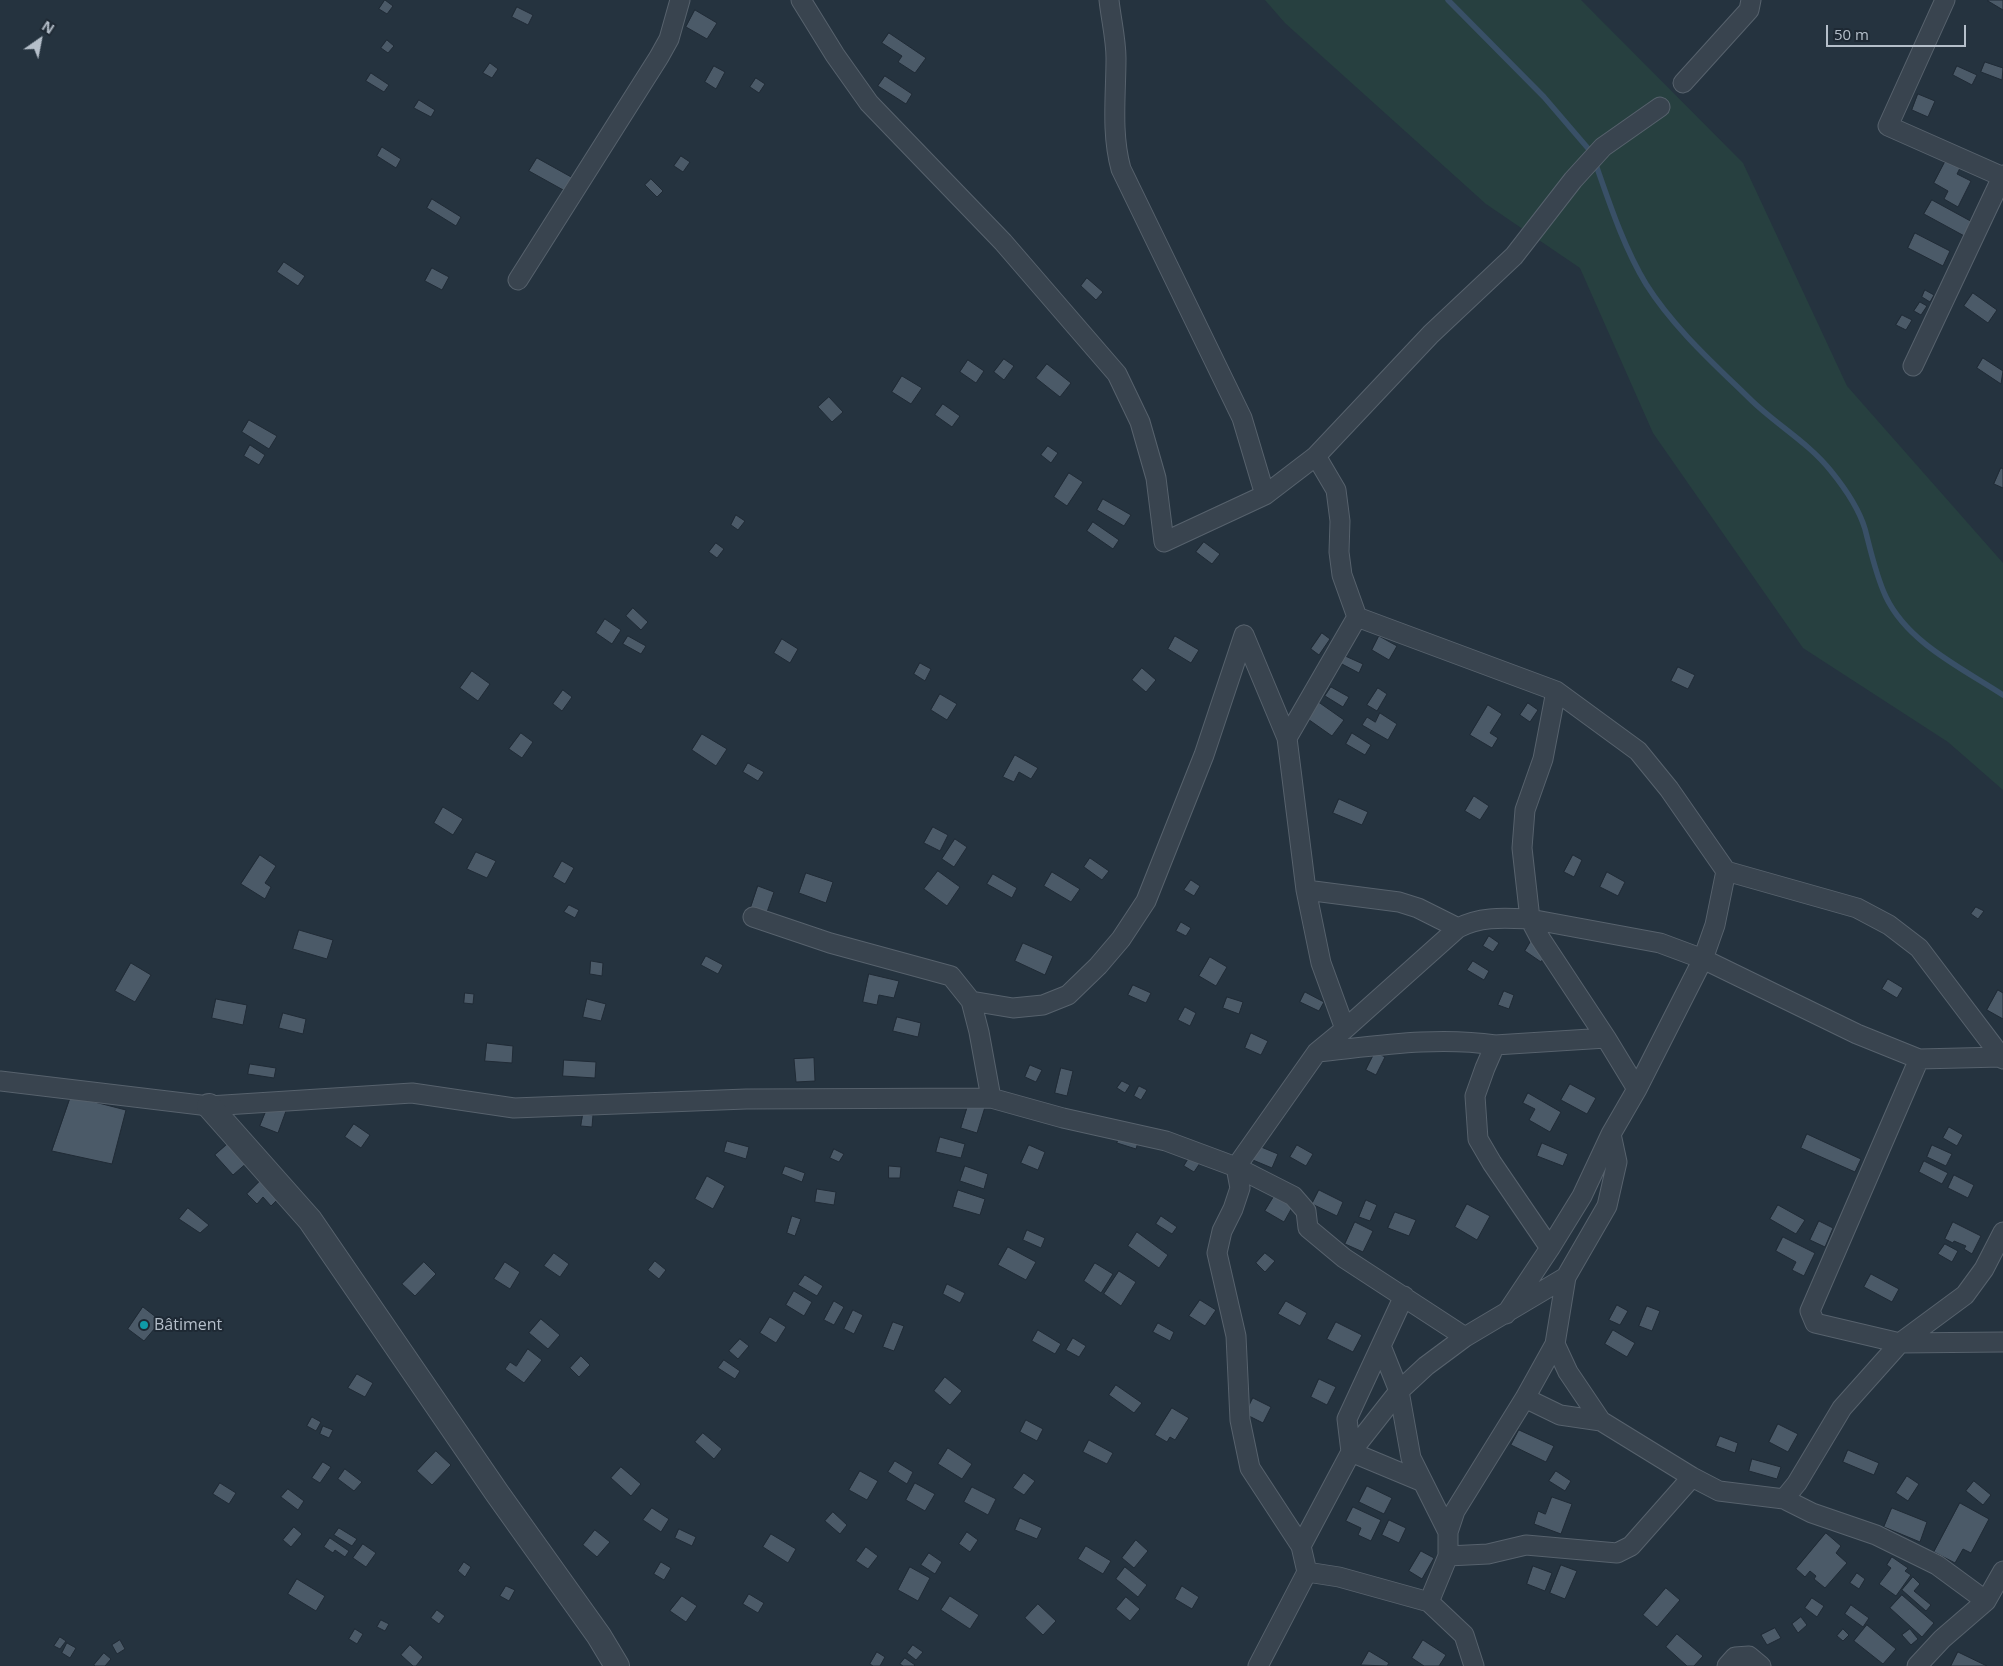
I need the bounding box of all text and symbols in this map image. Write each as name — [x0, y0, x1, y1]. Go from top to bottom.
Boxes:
north arrow — [15, 15, 65, 65]
scale bar — [1828, 15, 1968, 47]
text: N — [38, 16, 58, 38]
text: 50 m — [1834, 24, 1869, 44]
place label: Bâtiment — [154, 1315, 222, 1335]
marker: Bâtiment — [138, 1319, 150, 1331]

